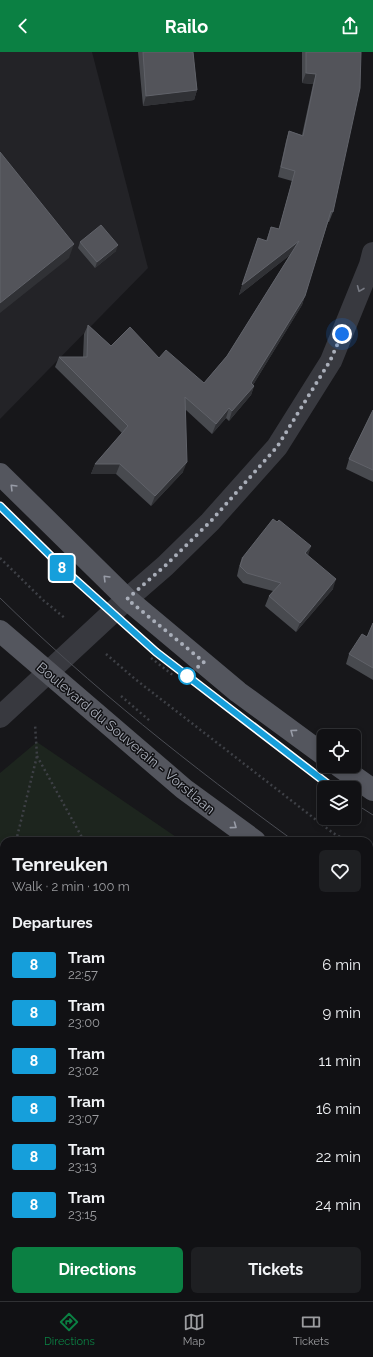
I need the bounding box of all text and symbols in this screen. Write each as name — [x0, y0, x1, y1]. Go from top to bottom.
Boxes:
icon: back — [12, 15, 34, 37]
icon: share — [339, 15, 361, 37]
text: Railo — [165, 16, 208, 37]
one-way arrow — [356, 286, 364, 293]
your location — [332, 324, 352, 344]
one-way arrow — [10, 484, 18, 492]
line badge: 8 — [49, 555, 75, 581]
text: 8 — [58, 560, 66, 576]
one-way arrow — [103, 575, 111, 583]
street label: Boulevard du Souverain - Vorstlaan — [34, 659, 218, 817]
unlabelled marker — [178, 667, 196, 685]
map controls — [317, 729, 361, 825]
button: locate — [317, 729, 361, 773]
one-way arrow — [290, 730, 297, 737]
button: layers — [317, 781, 361, 825]
one-way arrow — [230, 821, 237, 828]
button: heart — [319, 850, 361, 892]
text: Tenreuken — [12, 853, 108, 875]
text: Walk · 2 min · 100 m — [12, 879, 130, 894]
text: Departures — [12, 914, 93, 932]
text: Tram — [68, 949, 105, 967]
text: 6 min — [322, 956, 361, 974]
text: 8 — [30, 957, 38, 973]
text: 22:57 — [68, 967, 98, 982]
text: Tram — [68, 997, 105, 1015]
text: 9 min — [323, 1004, 361, 1022]
text: 8 — [30, 1005, 38, 1021]
text: 23:00 — [68, 1015, 100, 1030]
text: Tram — [68, 1045, 105, 1063]
text: 11 min — [319, 1052, 361, 1070]
text: 8 — [30, 1053, 38, 1069]
text: 23:02 — [68, 1063, 99, 1078]
text: Tram — [68, 1093, 105, 1111]
text: 16 min — [316, 1100, 361, 1118]
text: 8 — [30, 1101, 38, 1117]
text: 23:07 — [68, 1111, 99, 1126]
text: Tram — [68, 1141, 105, 1159]
text: 22 min — [316, 1148, 361, 1166]
text: 8 — [30, 1149, 38, 1165]
text: 23:13 — [68, 1159, 97, 1174]
text: Tram — [68, 1189, 105, 1207]
text: 24 min — [315, 1196, 361, 1214]
text: 8 — [30, 1197, 38, 1213]
text: 23:15 — [68, 1207, 97, 1222]
button: Directions — [12, 1247, 183, 1293]
button: Tickets — [191, 1247, 361, 1293]
tab: Directions — [44, 1311, 95, 1348]
tab: Map — [183, 1311, 205, 1348]
tab: Tickets — [293, 1311, 329, 1348]

